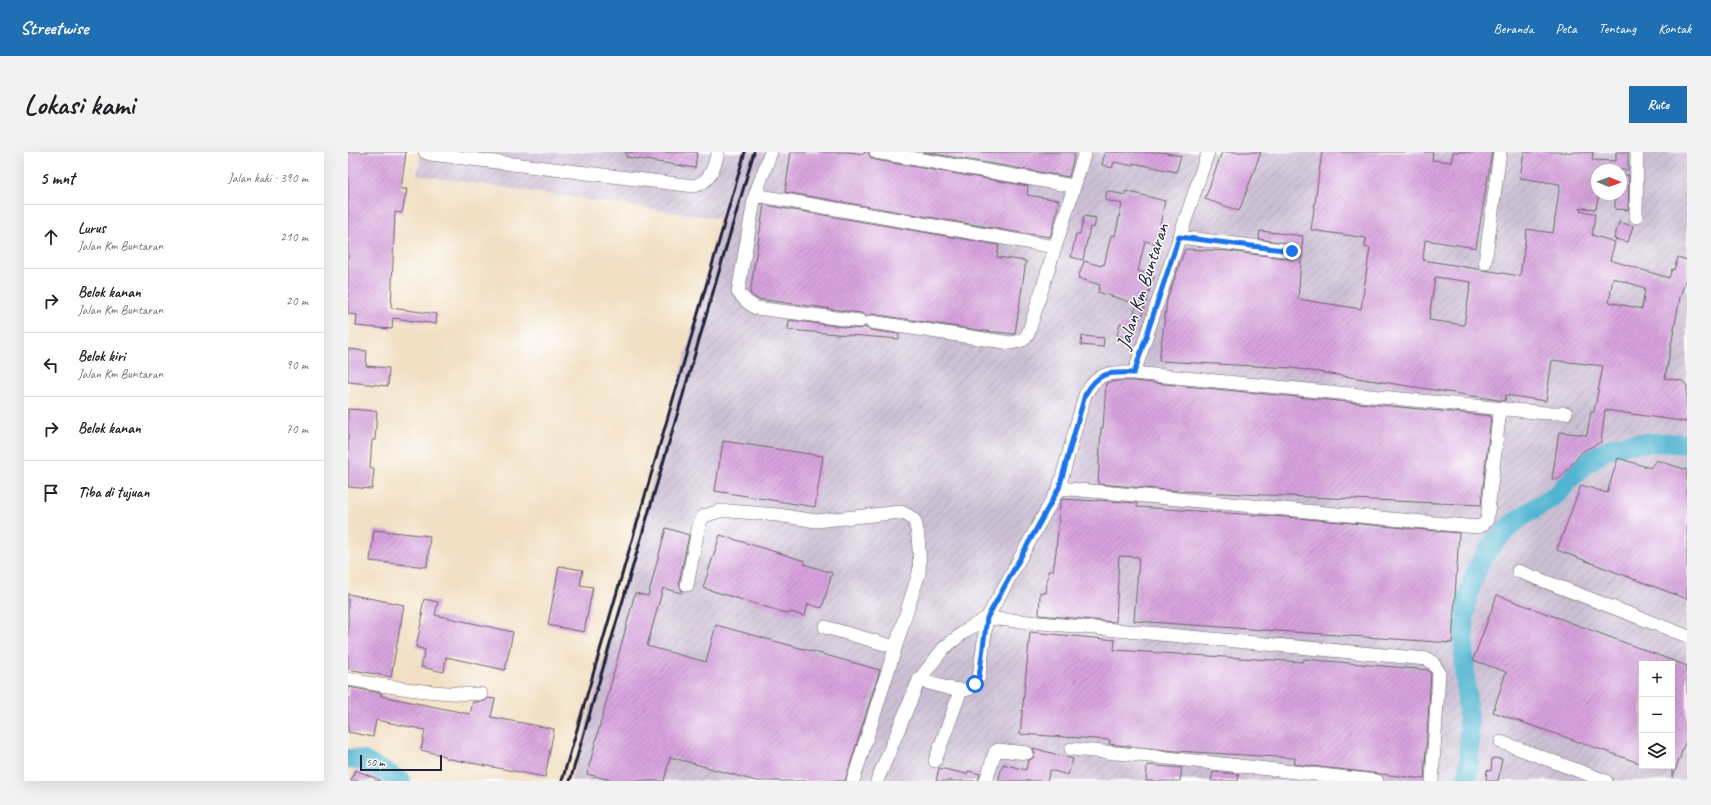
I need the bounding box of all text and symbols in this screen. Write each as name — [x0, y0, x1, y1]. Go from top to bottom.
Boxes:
text: Streetwise — [20, 16, 88, 40]
text: Beranda — [1494, 20, 1534, 37]
text: Peta — [1556, 20, 1577, 37]
text: Tentang — [1599, 20, 1636, 37]
text: Kontak — [1658, 20, 1691, 37]
button: Rute — [1629, 86, 1687, 123]
text: Lokasi kami — [24, 87, 134, 122]
north arrow — [1591, 164, 1627, 200]
text: 5 mnt — [40, 168, 75, 189]
text: Jalan kaki · 390 m — [228, 170, 308, 186]
text: Lurus — [78, 219, 106, 238]
street label: Jalan Km Buntaran — [1110, 219, 1175, 353]
icon: ahead — [40, 226, 62, 248]
text: 210 m — [280, 229, 308, 245]
text: Jalan Km Buntaran — [78, 238, 163, 254]
route end — [1283, 242, 1301, 260]
text: Belok kanan — [78, 283, 141, 302]
icon: right — [40, 290, 62, 312]
text: 20 m — [286, 293, 308, 309]
text: Jalan Km Buntaran — [78, 302, 163, 318]
text: Belok kiri — [78, 347, 125, 366]
icon: left — [40, 354, 62, 376]
text: 90 m — [286, 357, 308, 373]
text: Jalan Km Buntaran — [78, 366, 163, 382]
icon: right — [40, 418, 62, 440]
text: Belok kanan — [78, 419, 141, 438]
text: 70 m — [286, 421, 308, 437]
icon: arrive — [40, 482, 62, 504]
text: Tiba di tujuan — [78, 483, 149, 502]
map controls — [1639, 661, 1675, 769]
button: + — [1639, 661, 1675, 697]
route start — [966, 675, 984, 693]
button: − — [1639, 697, 1675, 733]
button: layers — [1639, 733, 1675, 769]
scale bar — [360, 753, 442, 772]
text: 50 m — [366, 755, 385, 769]

